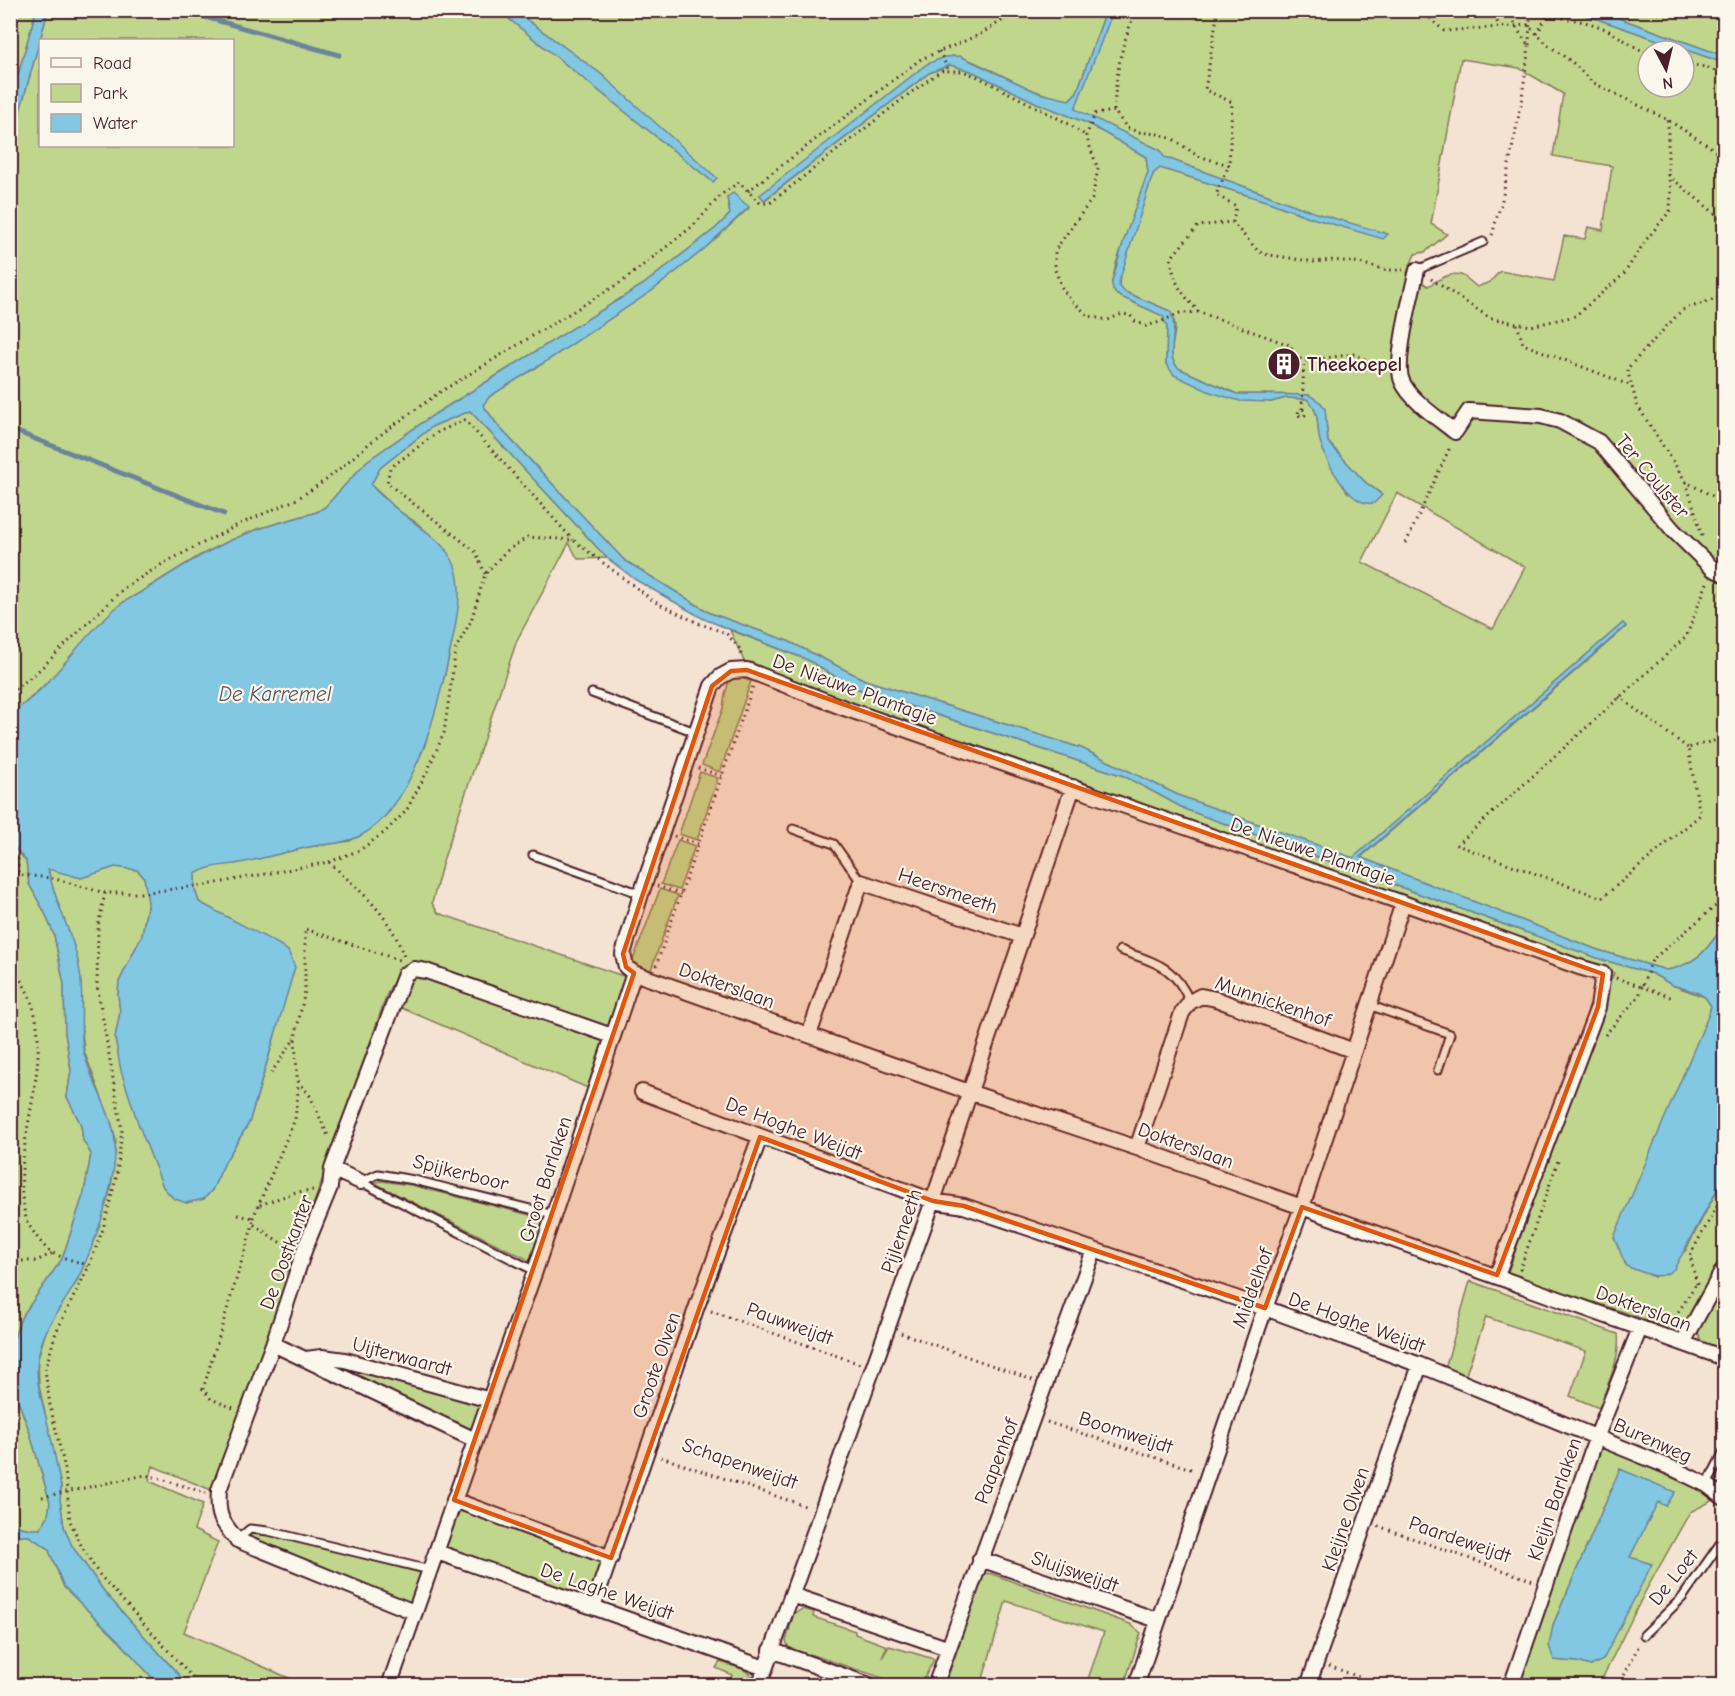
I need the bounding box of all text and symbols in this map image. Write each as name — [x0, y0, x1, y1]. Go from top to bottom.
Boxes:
legend — [39, 39, 234, 147]
north arrow — [1636, 39, 1696, 99]
text: Road — [93, 53, 132, 74]
text: N — [1661, 73, 1674, 92]
text: Park — [93, 83, 128, 104]
text: Water — [93, 113, 138, 134]
building icon: Theekoepel — [1266, 346, 1302, 382]
place label: Theekoepel — [1307, 353, 1402, 376]
street label: Ter Coulster — [1611, 430, 1694, 523]
street label: De Nieuwe Plantagie — [770, 649, 940, 730]
water label: De Karremel — [219, 682, 332, 706]
street label: De Nieuwe Plantagie — [1227, 812, 1398, 891]
street label: Heersmeeth — [895, 863, 1001, 918]
street label: Dokterslaan — [676, 958, 778, 1013]
street label: Munnickenhof — [1212, 971, 1335, 1032]
street label: De Hoghe Weijdt — [723, 1092, 866, 1165]
street label: Groot Barlaken — [514, 1113, 577, 1245]
street label: Dokterslaan — [1135, 1118, 1237, 1173]
street label: Spijkerboor — [411, 1149, 511, 1196]
street label: Pijlemeeth — [876, 1186, 927, 1276]
street label: De Oostkanter — [255, 1192, 318, 1313]
street label: Middelhof — [1227, 1244, 1278, 1331]
street label: Dokterslaan — [1593, 1281, 1695, 1336]
street label: De Hoghe Weijdt — [1285, 1287, 1430, 1358]
street label: Pauwweijdt — [744, 1297, 837, 1350]
street label: Groote Olven — [628, 1309, 685, 1421]
street label: Uijterwaardt — [350, 1332, 455, 1381]
street label: Boomweijdt — [1076, 1407, 1177, 1459]
street label: Burenweg — [1610, 1413, 1696, 1468]
street label: Paapenhof — [970, 1414, 1024, 1507]
street label: Schapenweijdt — [679, 1433, 802, 1494]
street label: Kleijn Barlaken — [1523, 1435, 1586, 1564]
street label: Kleijne Olven — [1317, 1464, 1374, 1574]
street label: Paardeweijdt — [1406, 1511, 1515, 1568]
street label: De Loet — [1644, 1544, 1704, 1610]
street label: Sluijsweijdt — [1028, 1546, 1123, 1597]
street label: De Laghe Weijdt — [537, 1558, 677, 1625]

